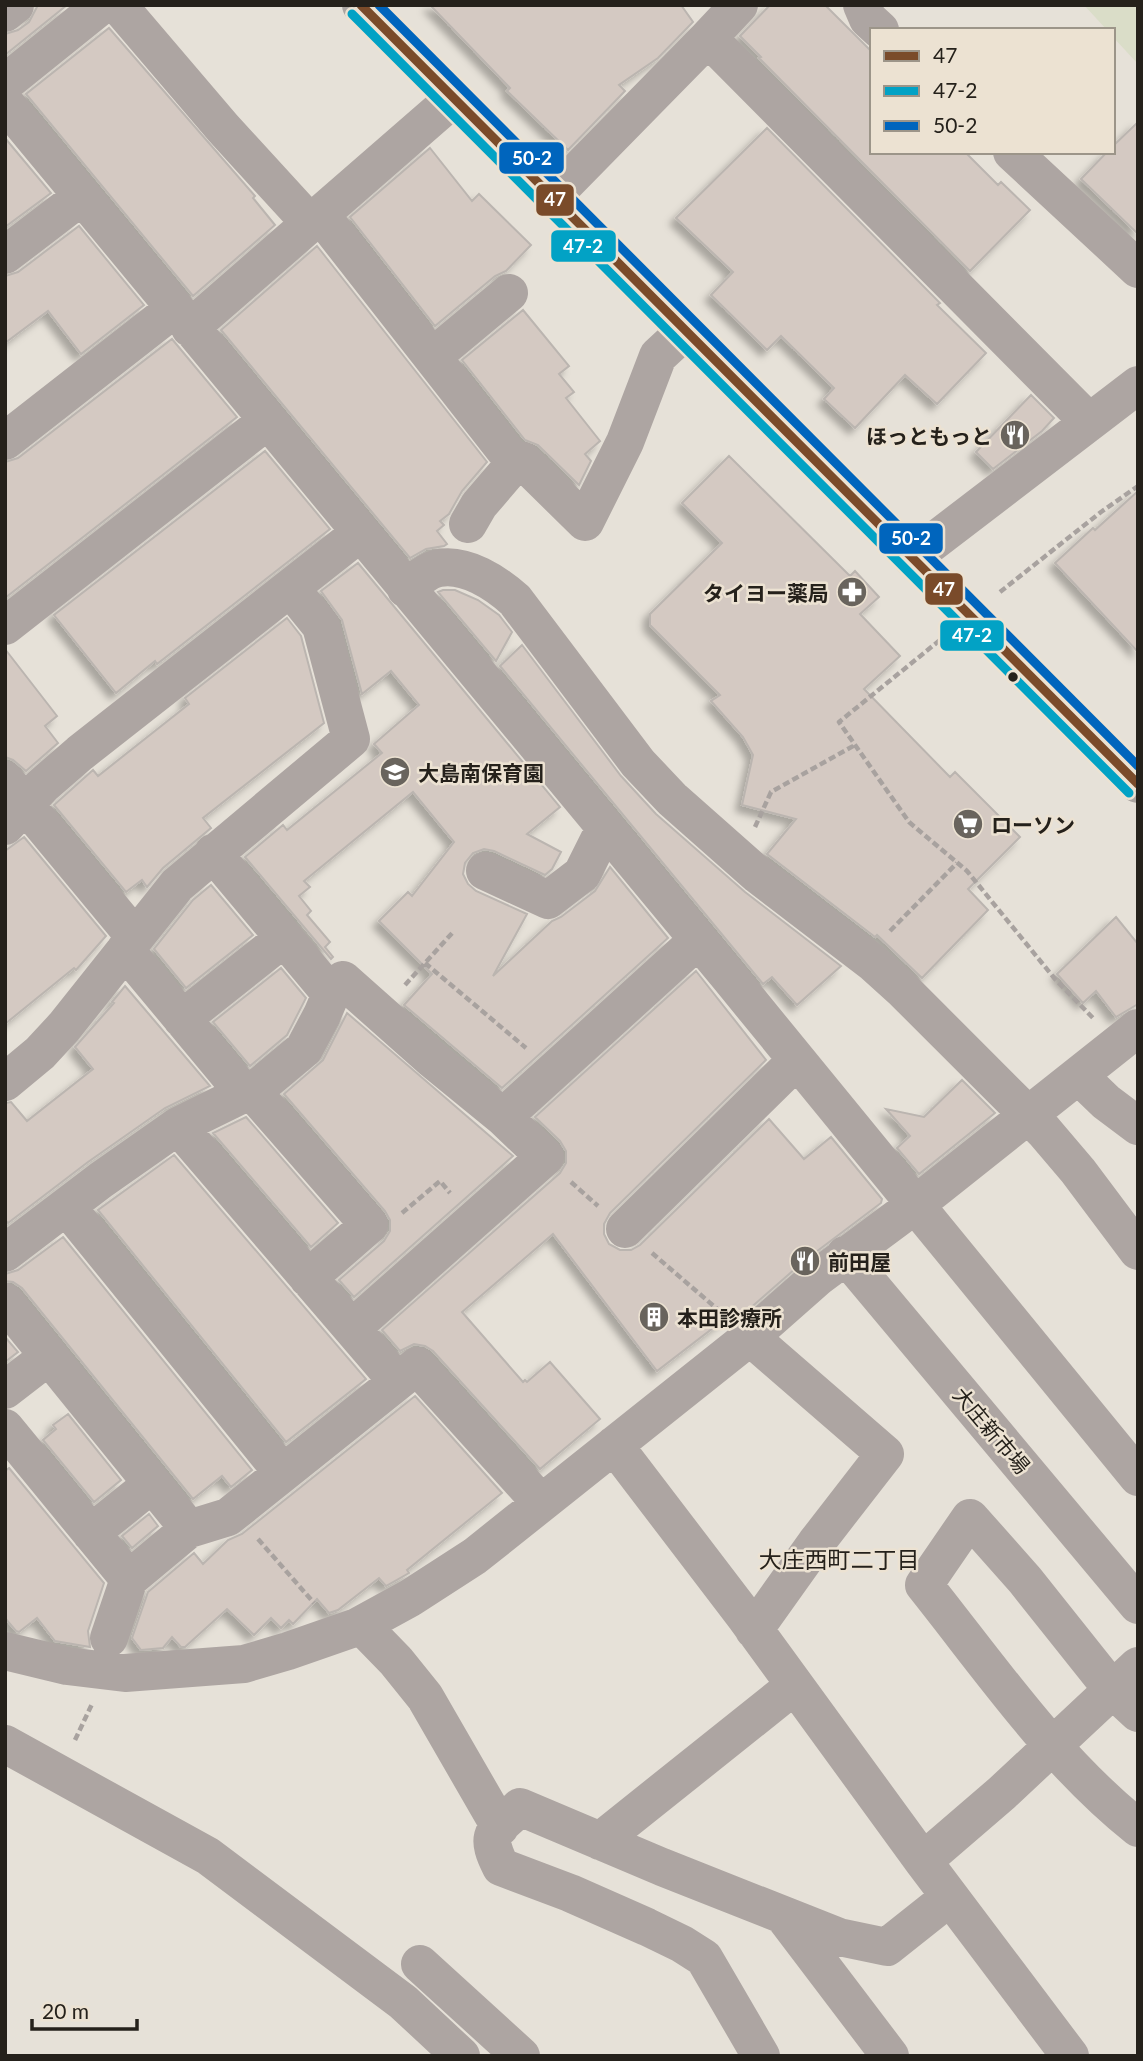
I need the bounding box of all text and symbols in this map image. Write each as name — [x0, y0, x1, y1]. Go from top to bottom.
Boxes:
legend — [870, 28, 1115, 154]
text: 47 — [933, 42, 957, 67]
text: 47-2 — [933, 77, 977, 102]
text: 50-2 — [933, 112, 977, 137]
line badge: 50-2 — [498, 141, 565, 175]
text: 50-2 — [512, 146, 552, 169]
line badge: 47 — [535, 183, 575, 217]
text: 47 — [544, 187, 566, 210]
line badge: 47-2 — [550, 229, 617, 263]
text: 47-2 — [563, 234, 603, 257]
restaurant icon: ほっともっと — [998, 418, 1032, 452]
place label: ほっともっと — [866, 423, 992, 448]
line badge: 50-2 — [878, 522, 944, 555]
text: 50-2 — [891, 526, 931, 549]
line badge: 47 — [924, 572, 964, 606]
pharmacy icon: タイヨー薬局 — [835, 575, 869, 609]
text: 47 — [933, 577, 955, 600]
place label: タイヨー薬局 — [703, 580, 829, 605]
line badge: 47-2 — [939, 619, 1005, 652]
text: 47-2 — [952, 623, 992, 646]
unlabelled marker — [1006, 670, 1020, 684]
school or university icon: 大島南保育園 — [378, 755, 412, 789]
place label: 大島南保育園 — [418, 760, 544, 785]
supermarket icon: ローソン — [951, 807, 985, 841]
place label: ローソン — [991, 812, 1075, 837]
restaurant icon: 前田屋 — [788, 1244, 822, 1278]
place label: 前田屋 — [828, 1249, 891, 1274]
building icon: 本田診療所 — [637, 1300, 671, 1334]
place label: 本田診療所 — [677, 1305, 782, 1330]
street label: 大庄新市場 — [949, 1382, 1035, 1478]
district label: 大庄西町二丁目 — [759, 1545, 920, 1573]
scale bar — [32, 1988, 136, 2032]
text: 20 m — [42, 1998, 89, 2023]

